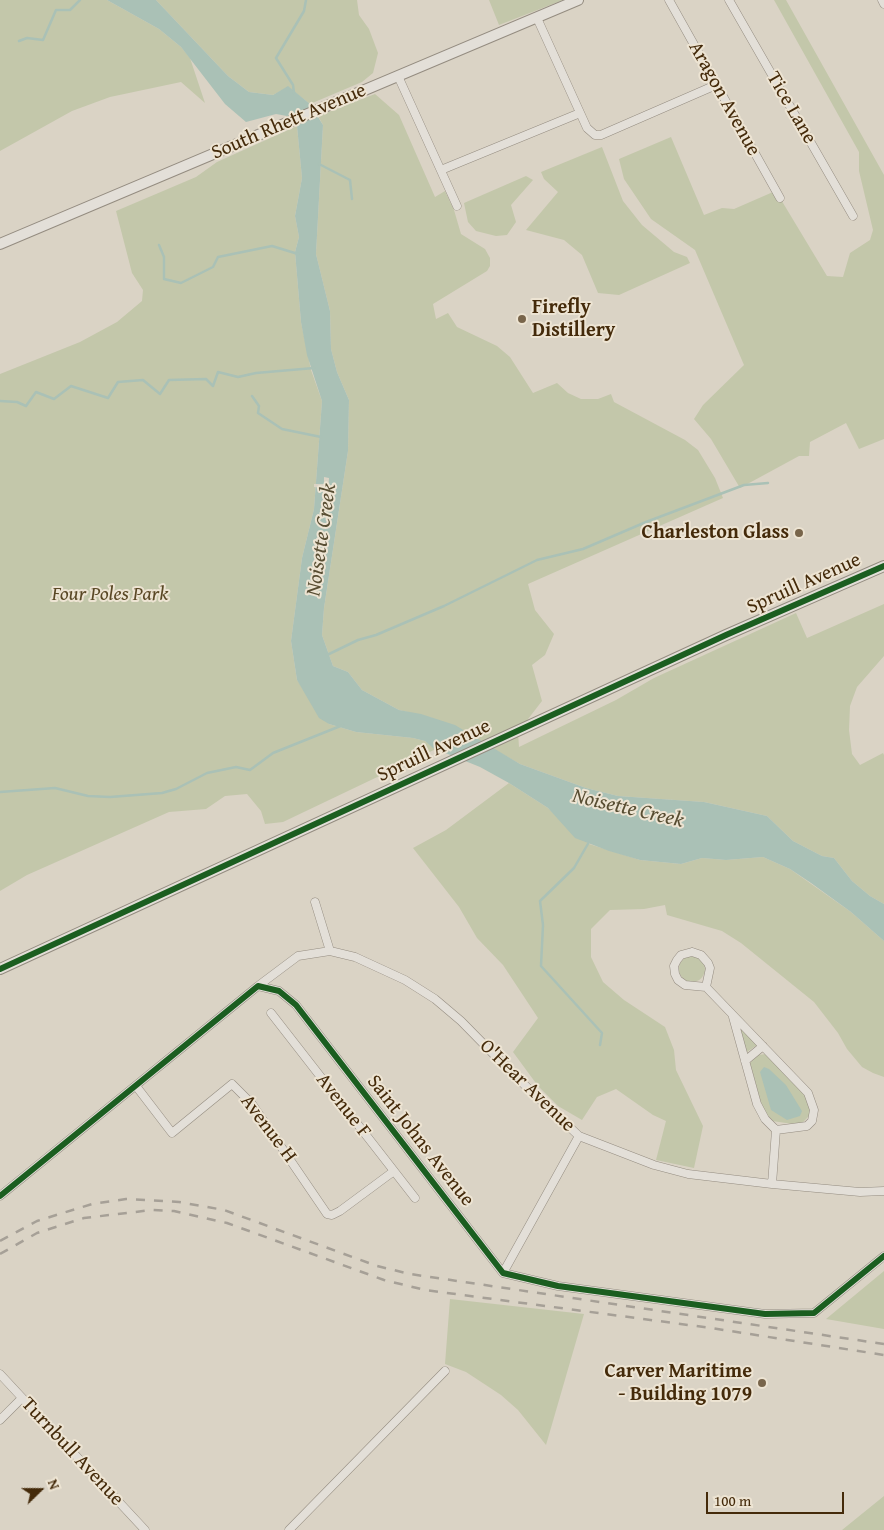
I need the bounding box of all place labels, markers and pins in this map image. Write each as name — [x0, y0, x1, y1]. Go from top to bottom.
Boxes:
place label: Firefly Distillery — [532, 296, 615, 343]
marker: Firefly Distillery — [516, 313, 528, 325]
place label: Charleston Glass — [642, 521, 789, 545]
marker: Charleston Glass — [793, 527, 805, 539]
place label: Carver Maritime - Building 1079 — [604, 1360, 752, 1407]
marker: Carver Maritime - Building 1079 — [756, 1377, 768, 1389]

